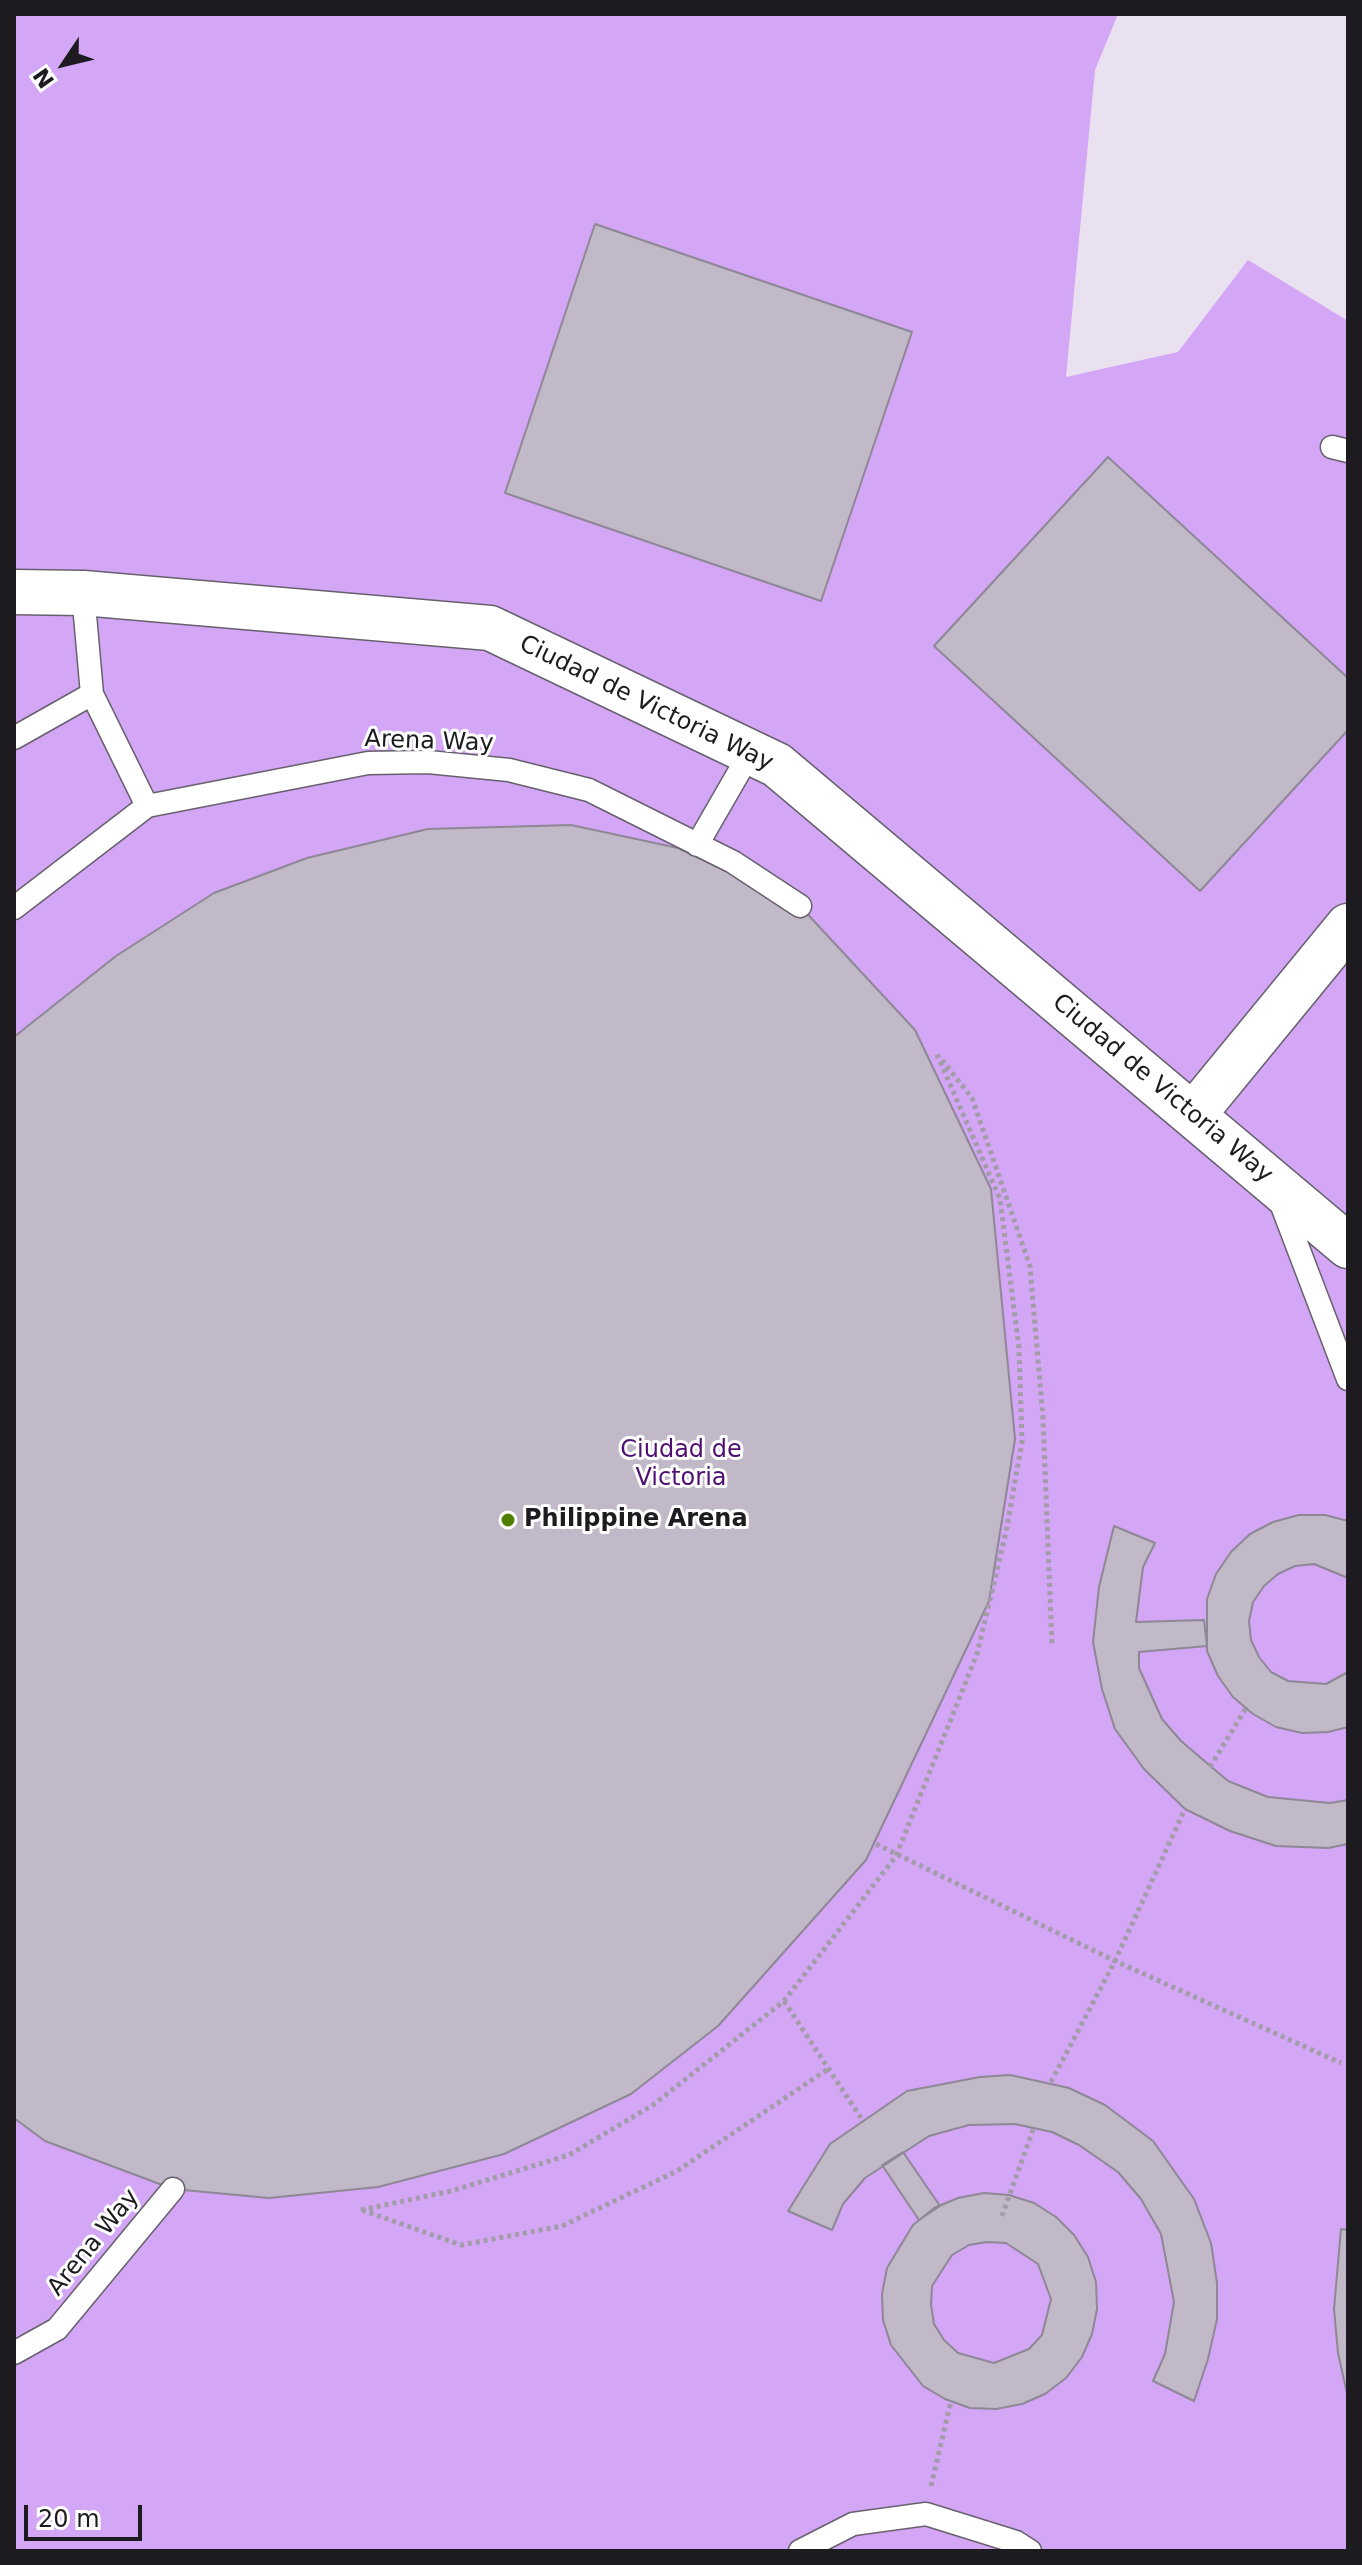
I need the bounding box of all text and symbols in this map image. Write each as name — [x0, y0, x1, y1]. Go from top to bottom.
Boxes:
north arrow — [24, 24, 104, 104]
text: N — [28, 63, 59, 93]
street label: Ciudad de Victoria Way — [514, 630, 778, 778]
street label: Arena Way — [364, 725, 494, 759]
street label: Ciudad de Victoria Way — [1046, 988, 1278, 1190]
park label: Ciudad de Victoria — [620, 1437, 742, 1493]
place label: Philippine Arena — [524, 1506, 748, 1534]
marker: Philippine Arena — [499, 1511, 517, 1529]
street label: Arena Way — [42, 2184, 146, 2302]
scale bar — [28, 2489, 146, 2539]
text: 20 m — [38, 2505, 100, 2533]

